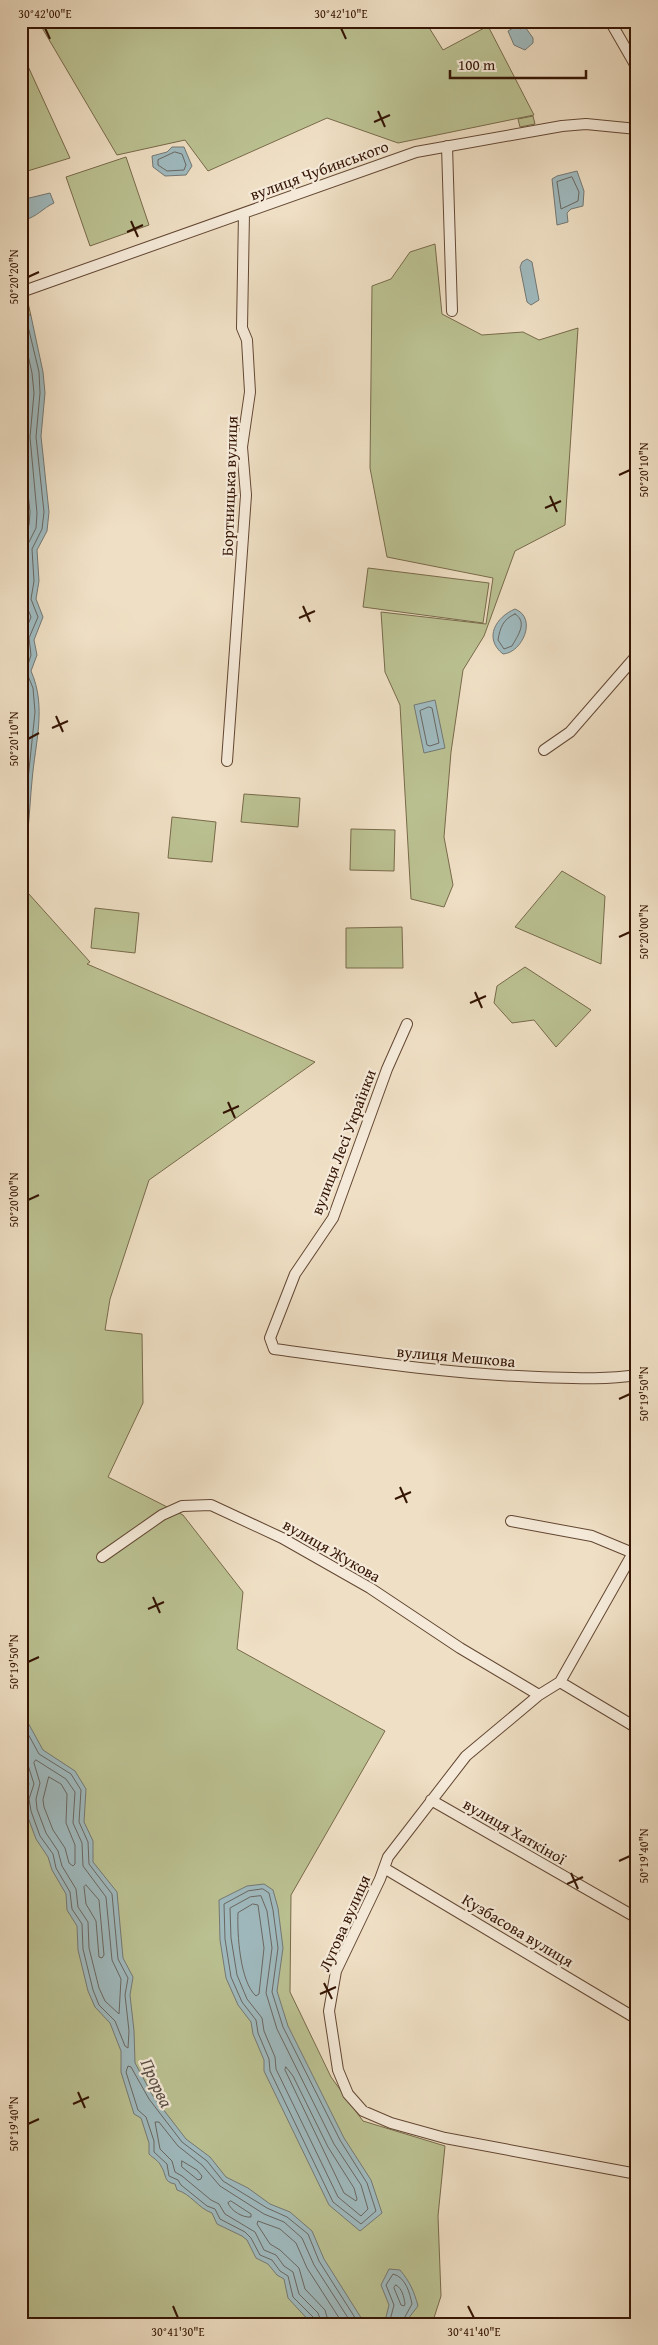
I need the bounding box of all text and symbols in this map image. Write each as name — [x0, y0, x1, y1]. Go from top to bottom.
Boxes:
text: 30°42'00"E — [18, 5, 72, 22]
text: 30°42'10"E — [314, 5, 368, 22]
scale bar — [450, 48, 587, 80]
text: 100 m — [458, 54, 496, 75]
street label: вулиця Чубинського — [246, 134, 392, 206]
text: 50°20'20"N — [5, 249, 22, 305]
street label: Бортницька вулиця — [215, 416, 243, 556]
text: 50°20'10"N — [635, 442, 652, 498]
text: 50°20'10"N — [5, 711, 22, 767]
text: 50°20'00"N — [635, 904, 652, 960]
street label: вулиця Лесі Українки — [304, 1065, 382, 1218]
text: 50°20'00"N — [5, 1172, 22, 1228]
street label: вулиця Мешкова — [396, 1339, 517, 1373]
text: 50°19'50"N — [635, 1366, 652, 1422]
street label: вулиця Жукова — [279, 1512, 386, 1588]
text: 50°19'50"N — [5, 1634, 22, 1690]
street label: вулиця Хаткіної — [459, 1792, 571, 1870]
text: 50°19'40"N — [635, 1828, 652, 1884]
street label: Лугова вулиця — [312, 1871, 376, 1975]
street label: Кузбасова вулиця — [458, 1887, 578, 1973]
water label: Прорва — [134, 2054, 180, 2113]
text: 50°19'40"N — [5, 2096, 22, 2152]
text: 30°41'30"E — [151, 2323, 205, 2340]
text: 30°41'40"E — [447, 2323, 501, 2340]

